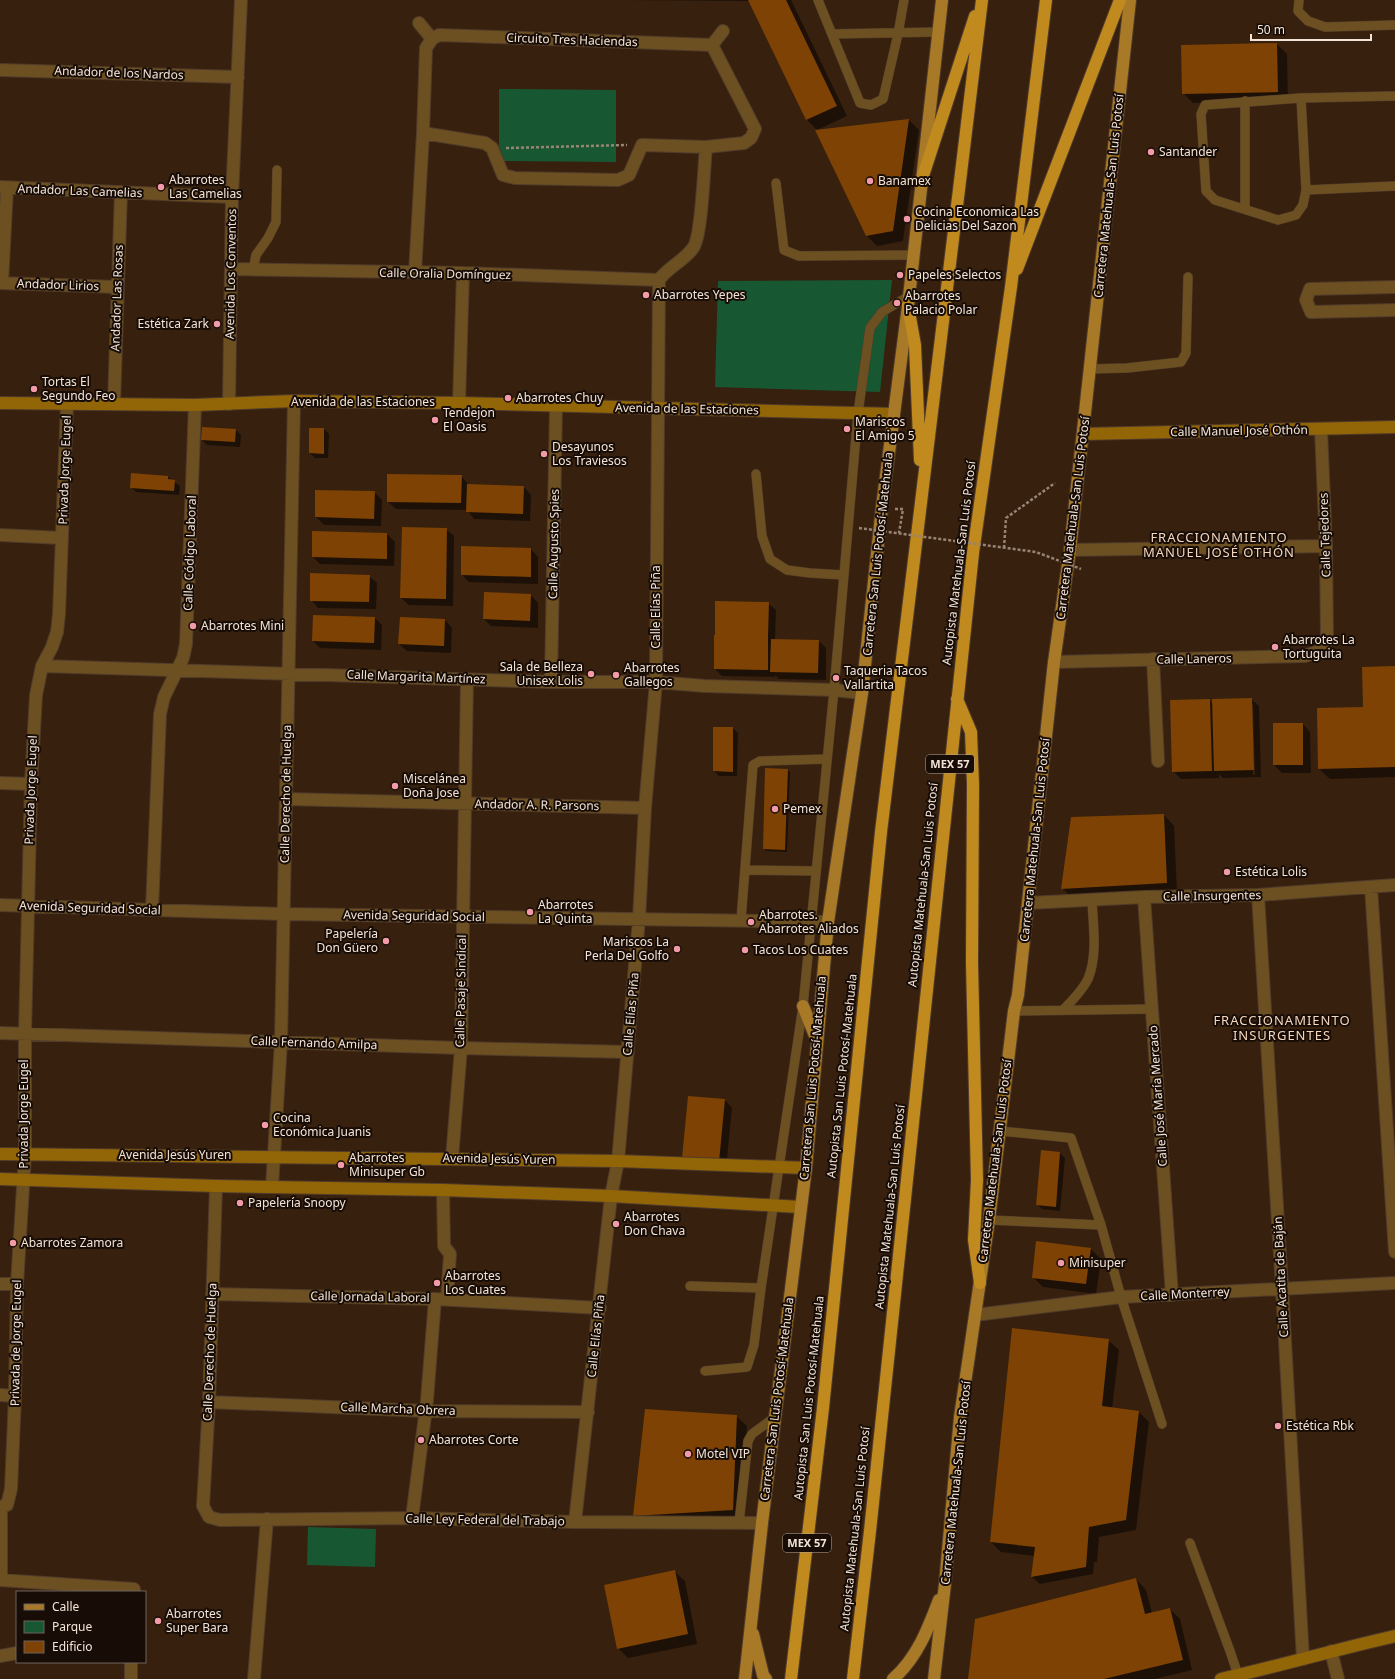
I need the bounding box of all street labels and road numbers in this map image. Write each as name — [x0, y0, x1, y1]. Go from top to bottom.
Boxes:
street label: Circuito Tres Haciendas — [506, 29, 638, 50]
street label: Andador de los Nardos — [54, 62, 184, 83]
street label: Carretera Matehuala-San Luis Potosí — [1089, 92, 1128, 299]
street label: Andador Las Camelias — [17, 180, 143, 201]
street label: Avenida Los Conventos — [221, 208, 240, 339]
street label: Andador Las Rosas — [106, 244, 127, 352]
street label: Calle Oralia Domínguez — [379, 264, 512, 283]
street label: Andador Lirios — [17, 275, 100, 294]
street label: Avenida de las Estaciones — [291, 393, 435, 410]
street label: Avenida de las Estaciones — [615, 399, 759, 418]
street label: Carretera Matehuala-San Luis Potosí — [1052, 414, 1094, 621]
street label: Privada Jorge Eugel — [54, 415, 75, 525]
street label: Calle Manuel José Othón — [1170, 421, 1308, 440]
street label: Carretera San Luis Potosí-Matehuala — [858, 451, 897, 657]
street label: Autopista Matehuala-San Luis Potosí — [938, 459, 980, 666]
street label: Calle Augusto Spies — [544, 488, 563, 599]
street label: Calle Tejedores — [1315, 492, 1334, 578]
street label: Calle Código Laboral — [179, 495, 200, 611]
street label: Calle Elías Piña — [647, 565, 664, 649]
street label: Calle Laneros — [1156, 649, 1232, 668]
street label: Calle Margarita Martínez — [346, 666, 486, 687]
street label: Calle Derecho de Huelga — [276, 725, 295, 863]
street label: Privada Jorge Eugel — [20, 735, 41, 845]
street label: Carretera Matehuala-San Luis Potosí — [1015, 736, 1054, 943]
road number: MEX 57 — [926, 755, 974, 773]
street label: Autopista Matehuala-San Luis Potosí — [903, 781, 942, 988]
street label: Andador A. R. Parsons — [474, 795, 600, 814]
street label: Calle Insurgentes — [1163, 886, 1262, 905]
street label: Avenida Seguridad Social — [19, 897, 161, 918]
street label: Avenida Seguridad Social — [343, 906, 485, 925]
street label: Calle Pasaje Sindical — [451, 934, 470, 1048]
street label: Calle Elías Piña — [618, 972, 643, 1056]
street label: Autopista San Luis Potosí-Matehuala — [822, 973, 861, 1179]
street label: Carretera San Luis Potosí-Matehuala — [795, 975, 830, 1181]
street label: Calle José María Mercado — [1144, 1025, 1171, 1167]
street label: Calle Fernando Amilpa — [250, 1032, 378, 1053]
street label: Carretera Matehuala-San Luis Potosí — [974, 1057, 1016, 1264]
street label: Privada Jorge Eugel — [15, 1059, 32, 1169]
street label: Autopista Matehuala-San Luis Potosí — [870, 1103, 909, 1310]
street label: Avenida Jesús Yuren — [118, 1146, 232, 1163]
street label: Avenida Jesús Yuren — [442, 1149, 556, 1168]
street label: Calle Acatita de Baján — [1269, 1216, 1292, 1338]
street label: Privada de Jorge Eugel — [6, 1280, 25, 1406]
street label: Calle Derecho de Huelga — [199, 1282, 220, 1422]
street label: Calle Monterrey — [1140, 1283, 1231, 1304]
street label: Calle Jornada Laboral — [310, 1287, 430, 1306]
street label: Calle Elías Piña — [583, 1294, 608, 1378]
street label: Autopista San Luis Potosí-Matehuala — [789, 1295, 828, 1501]
street label: Carretera San Luis Potosí-Matehuala — [756, 1296, 797, 1502]
street label: Carretera Matehuala-San Luis Potosí — [936, 1379, 975, 1586]
street label: Calle Marcha Obrera — [340, 1398, 456, 1419]
street label: Autopista Matehuala-San Luis Potosí — [835, 1425, 874, 1632]
street label: Calle Ley Federal del Trabajo — [405, 1510, 565, 1529]
road number: MEX 57 — [783, 1534, 831, 1552]

